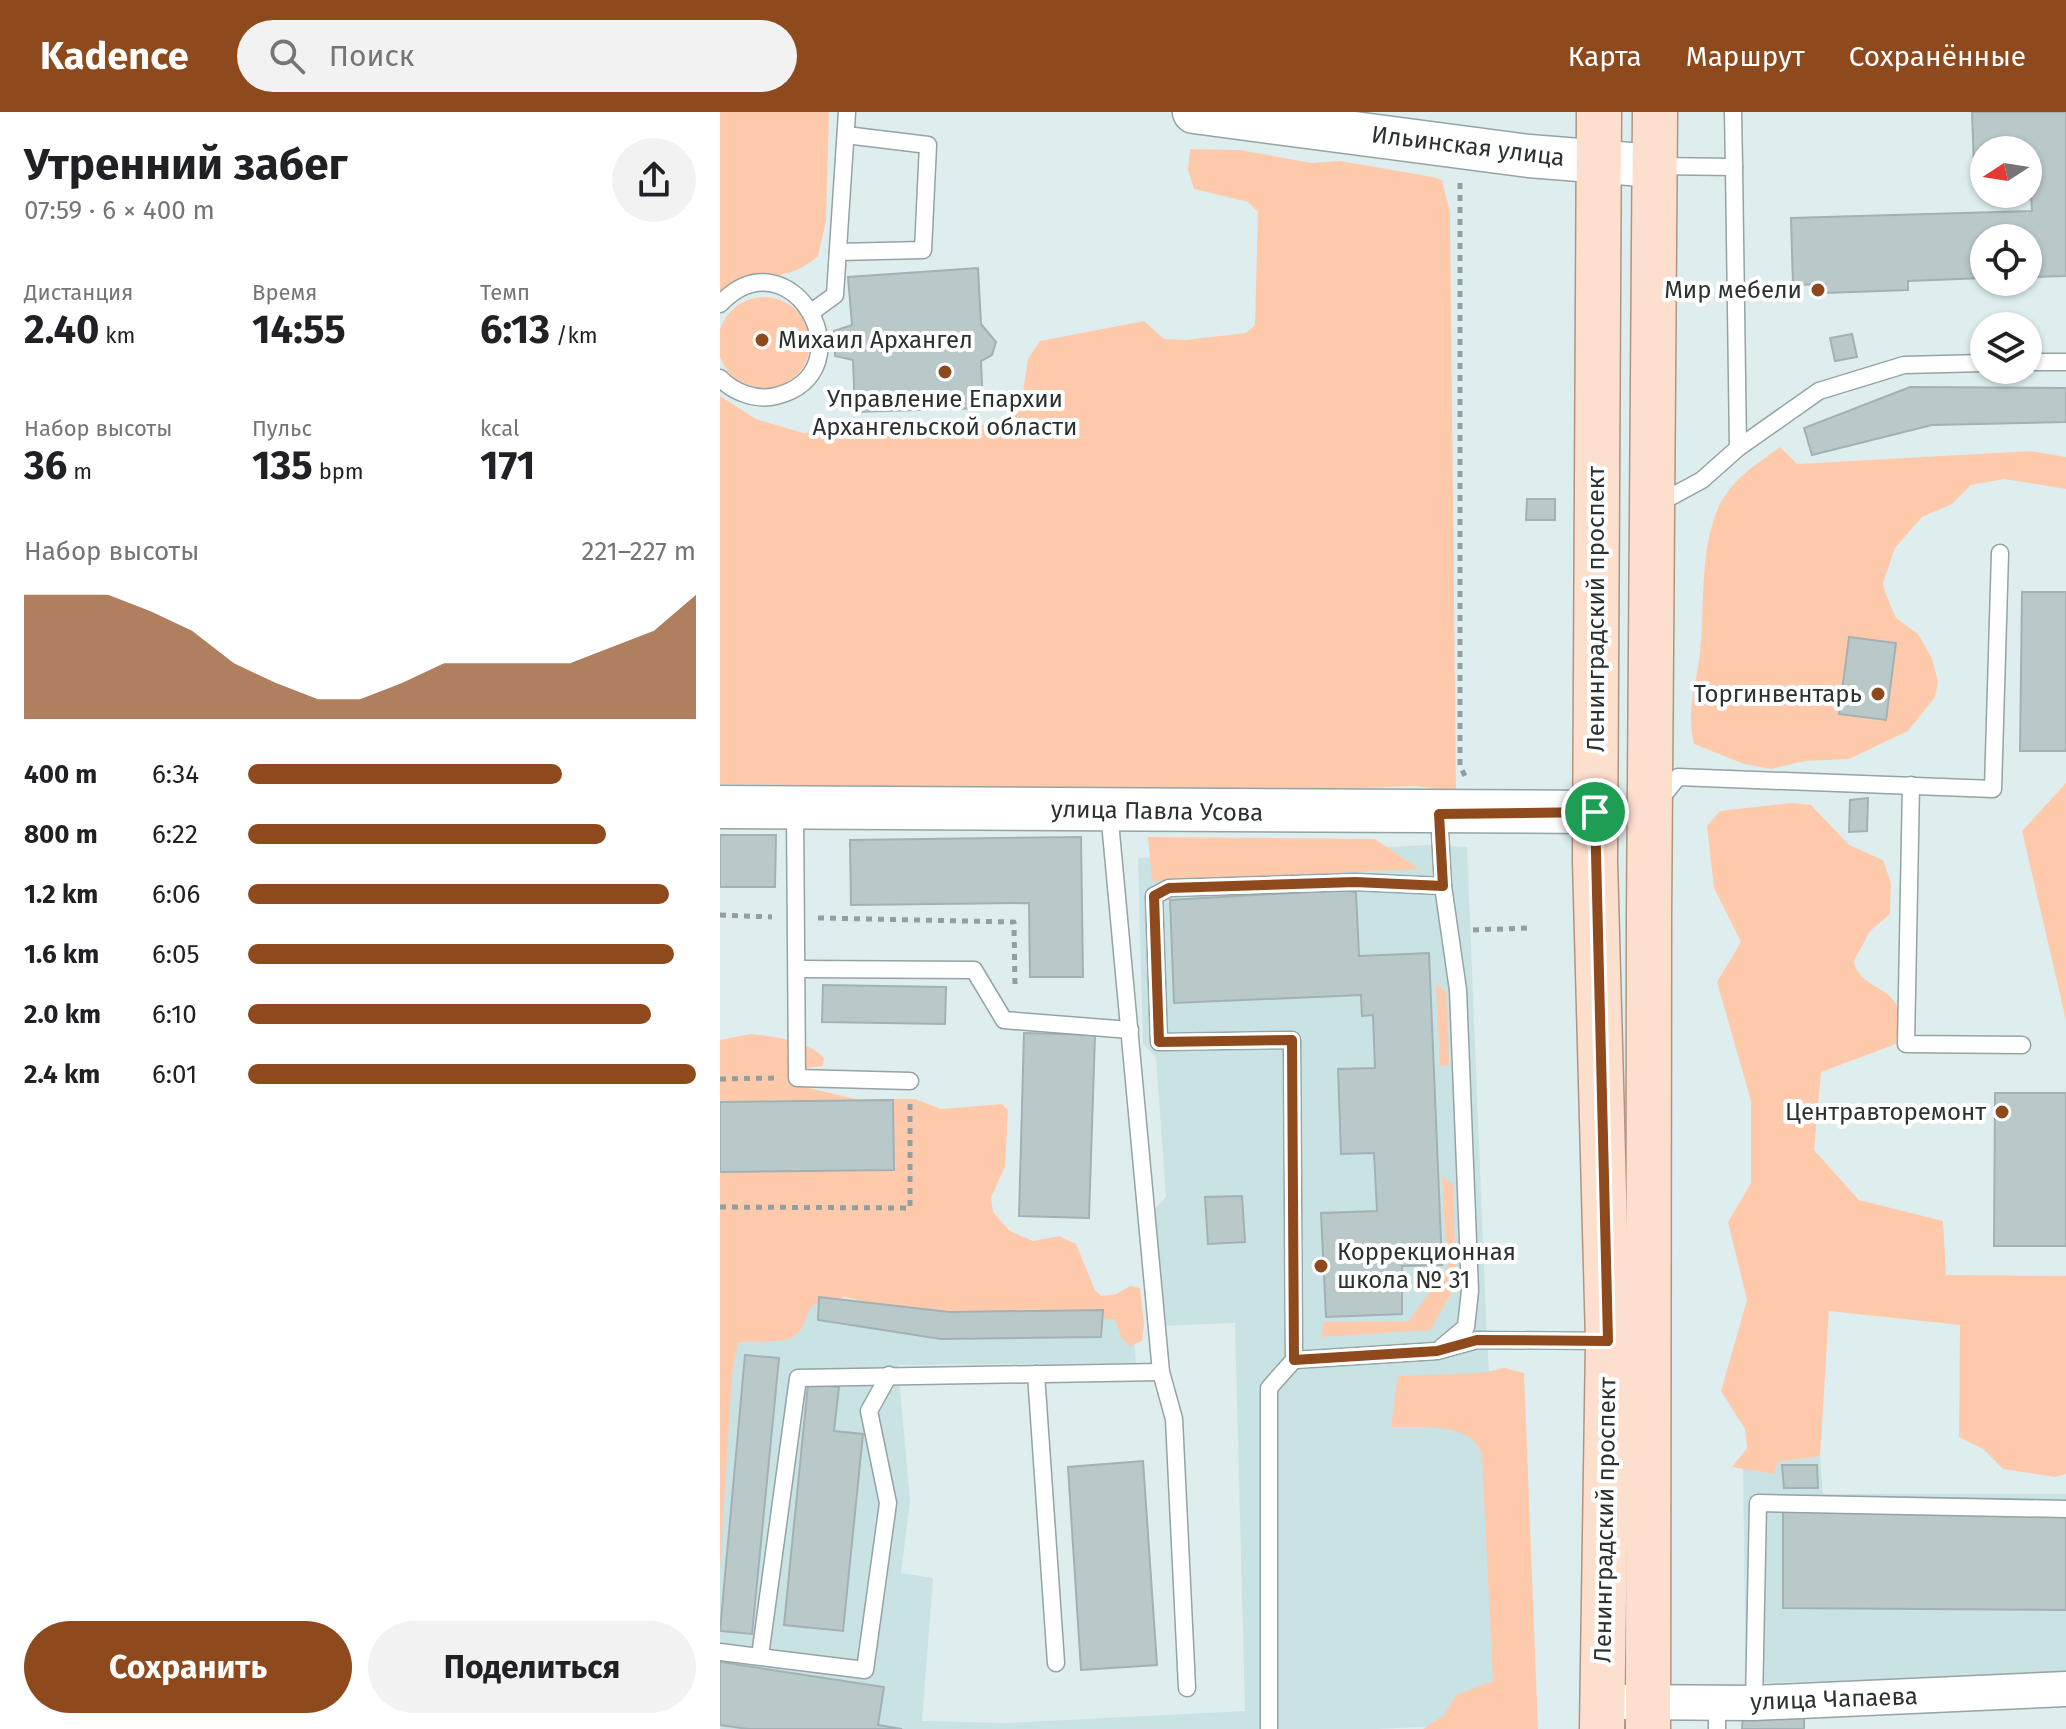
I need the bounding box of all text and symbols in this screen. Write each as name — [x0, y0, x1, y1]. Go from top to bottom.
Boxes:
search box — [237, 20, 797, 92]
text: Kadence — [40, 33, 189, 79]
icon: search — [265, 34, 309, 78]
text: Поиск — [329, 38, 414, 74]
text: Карта — [1568, 40, 1642, 73]
text: Маршрут — [1686, 40, 1805, 73]
text: Сохранённые — [1849, 40, 2026, 73]
street label: Ильинская улица — [1370, 120, 1566, 172]
north arrow — [1970, 136, 2042, 208]
map controls — [1970, 136, 2042, 384]
text: Утренний забег — [24, 138, 348, 191]
button: share — [612, 138, 696, 222]
text: 07:59 · 6 × 400 m — [24, 195, 215, 226]
button: locate — [1970, 224, 2042, 296]
place label: Мир мебели — [1664, 276, 1802, 304]
text: Дистанция — [24, 279, 133, 306]
text: Время — [252, 279, 317, 306]
text: Темп — [480, 279, 530, 306]
marker: Мир мебели — [1809, 281, 1827, 299]
text: 2.40 — [24, 306, 99, 354]
text: 14:55 — [252, 306, 346, 354]
text: 6:13 — [480, 306, 550, 354]
button: layers — [1970, 312, 2042, 384]
text: km — [99, 322, 135, 349]
text: /km — [550, 322, 598, 349]
place label: Михаил Архангел — [778, 326, 973, 354]
marker: Михаил Архангел — [753, 331, 771, 349]
marker: Управление Епархии Архангельской области — [936, 363, 954, 381]
place label: Управление Епархии Архангельской области — [813, 385, 1077, 441]
text: Набор высоты — [24, 415, 172, 442]
text: Пульс — [252, 415, 312, 442]
text: kcal — [480, 415, 520, 442]
text: 36 — [24, 442, 67, 490]
text: 135 — [252, 442, 313, 490]
text: 171 — [480, 442, 535, 490]
text: m — [67, 458, 92, 485]
text: bpm — [313, 458, 364, 485]
street label: Ленинградский проспект — [1582, 466, 1610, 752]
text: Набор высоты — [24, 536, 199, 567]
text: 221–227 m — [582, 536, 696, 567]
place label: Торгинвентарь — [1693, 680, 1862, 708]
marker: Торгинвентарь — [1869, 685, 1887, 703]
text: 400 m — [24, 759, 97, 790]
text: 6:34 — [152, 759, 199, 790]
pin — [1561, 778, 1629, 846]
icon: arrive — [1573, 790, 1617, 834]
street label: улица Павла Усова — [1051, 795, 1263, 827]
text: 800 m — [24, 819, 98, 850]
text: 6:22 — [152, 819, 198, 850]
text: 1.2 km — [24, 879, 98, 910]
text: 6:06 — [152, 879, 200, 910]
text: 1.6 km — [24, 939, 99, 970]
text: 6:05 — [152, 939, 200, 970]
text: 2.0 km — [24, 999, 101, 1030]
text: 6:10 — [152, 999, 197, 1030]
text: 2.4 km — [24, 1059, 100, 1090]
text: 6:01 — [152, 1059, 197, 1090]
place label: Центравторемонт — [1785, 1098, 1986, 1126]
marker: Центравторемонт — [1993, 1103, 2011, 1121]
place label: Коррекционная школа № 31 — [1337, 1238, 1516, 1294]
marker: Коррекционная школа № 31 — [1312, 1257, 1330, 1275]
street label: Ленинградский проспект — [1589, 1377, 1621, 1663]
button: Сохранить — [24, 1621, 352, 1713]
button: Поделиться — [368, 1621, 696, 1713]
street label: улица Чапаева — [1750, 1682, 1918, 1716]

